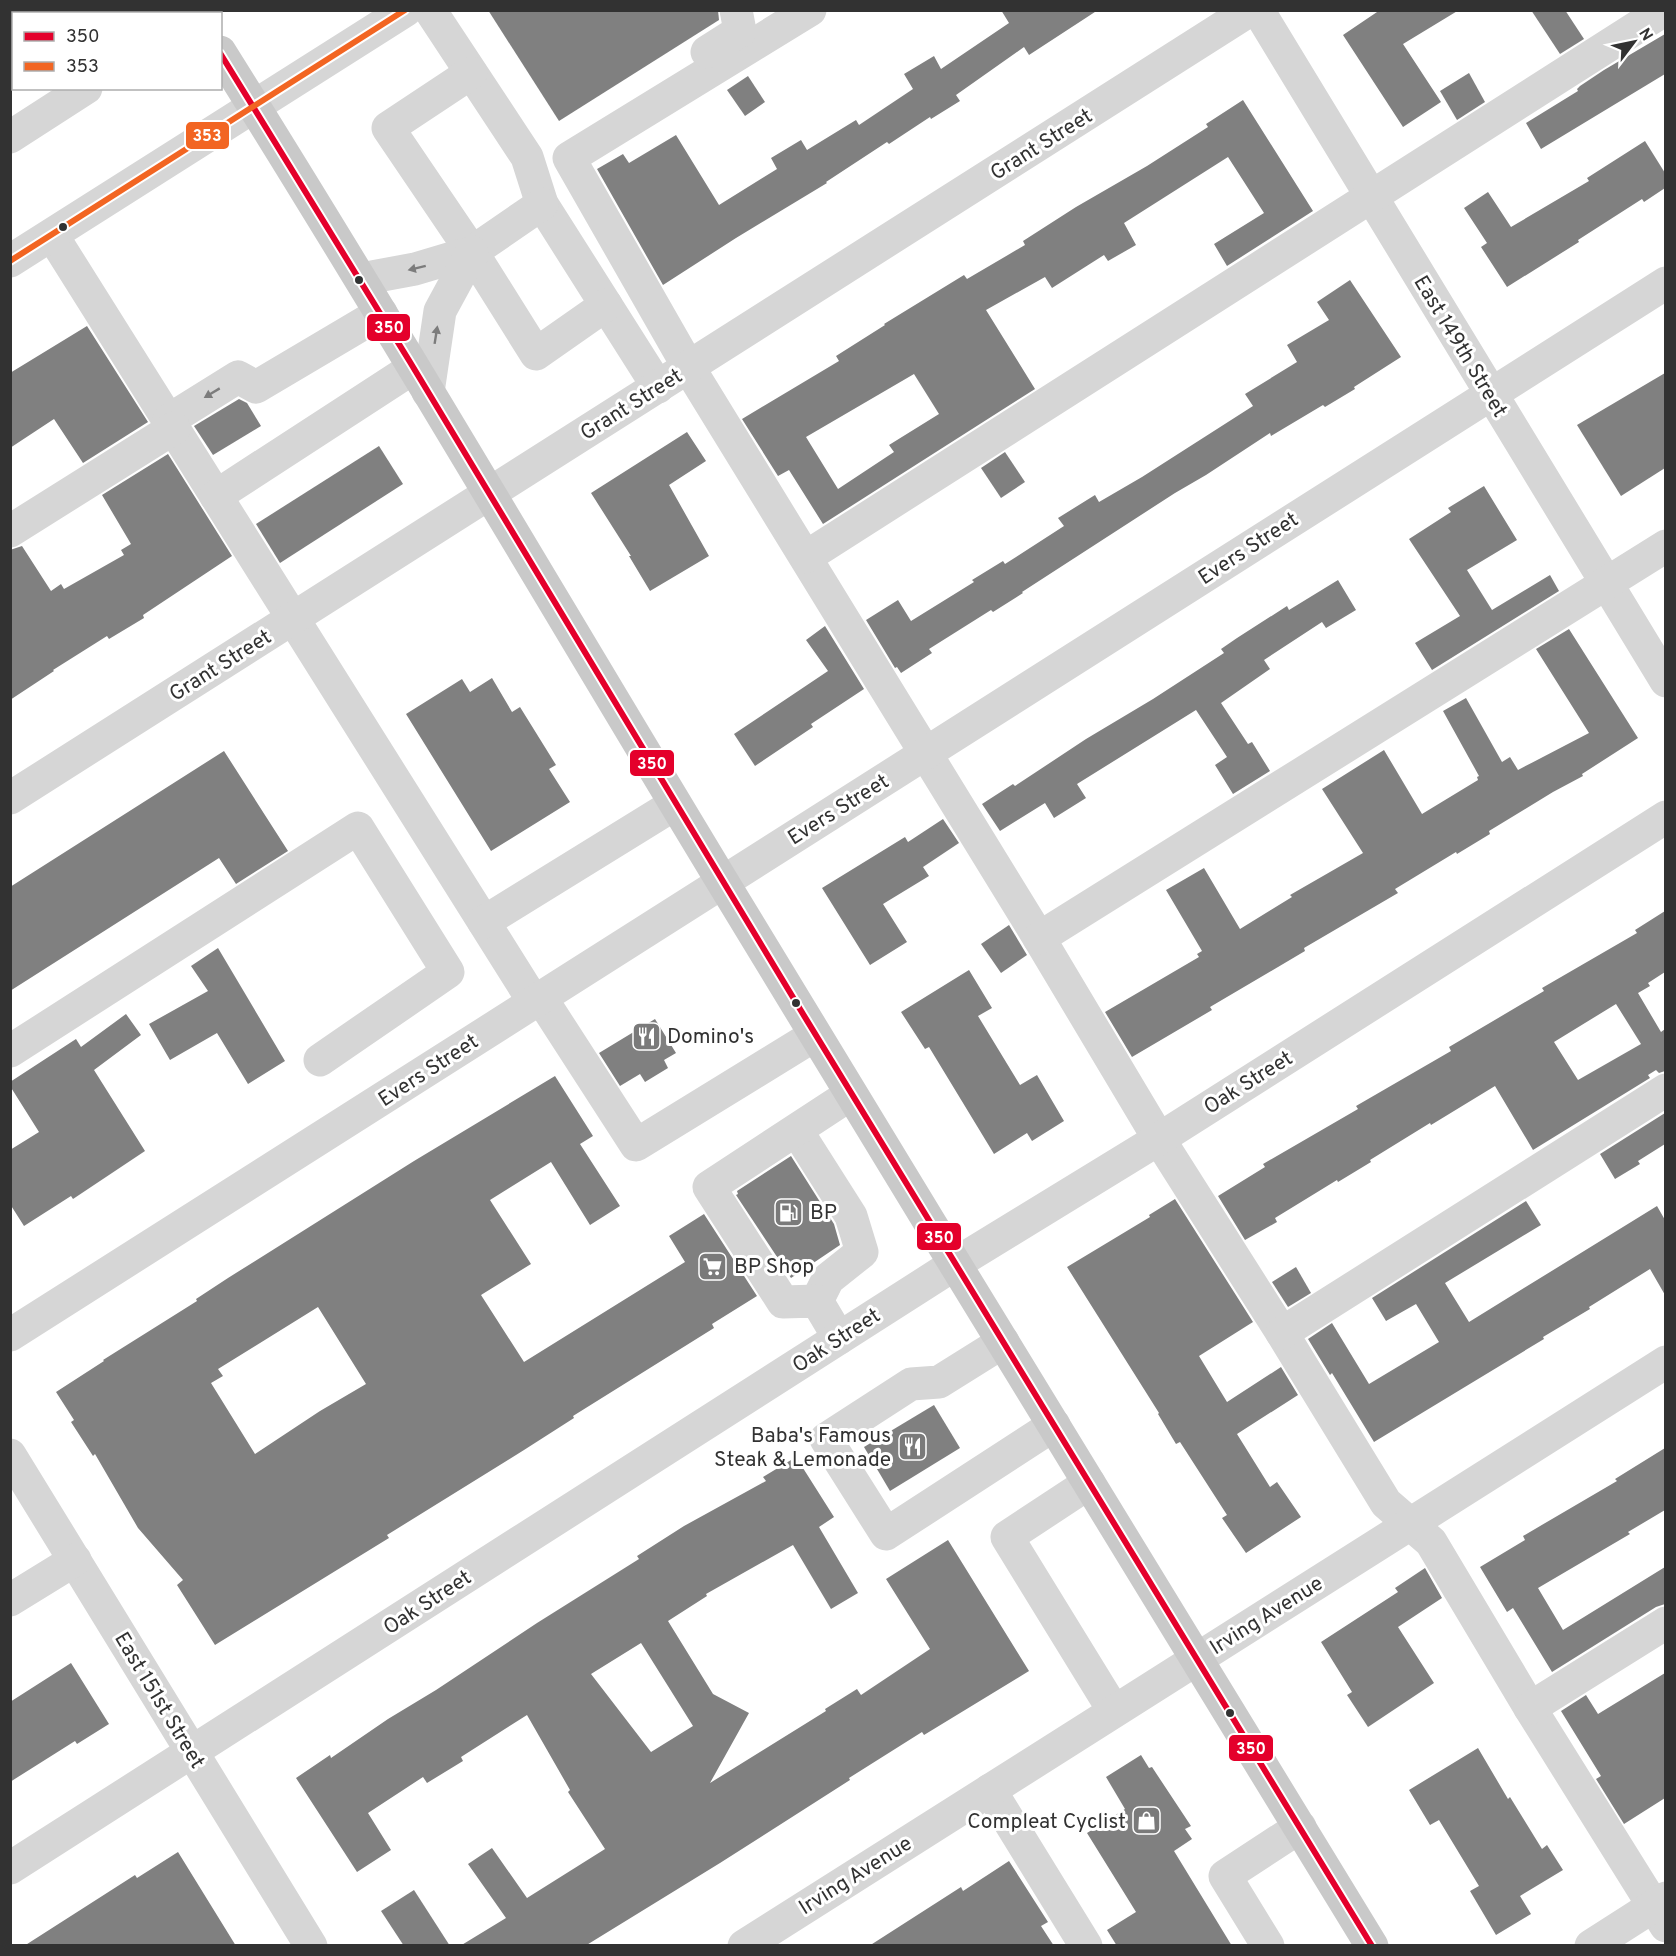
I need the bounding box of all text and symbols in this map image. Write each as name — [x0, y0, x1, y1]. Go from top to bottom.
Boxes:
legend — [12, 12, 222, 90]
north arrow — [1604, 12, 1664, 72]
text: N — [1633, 25, 1657, 45]
text: 350 — [66, 26, 100, 49]
text: 353 — [66, 56, 99, 79]
street label: Grant Street — [986, 103, 1098, 187]
line badge: 353 — [185, 121, 230, 150]
text: 353 — [193, 127, 221, 147]
unlabelled marker — [57, 221, 69, 233]
one-way arrow — [408, 264, 426, 274]
street label: East 149th Street — [1407, 271, 1513, 423]
unlabelled marker — [353, 274, 365, 286]
line badge: 350 — [366, 313, 411, 342]
text: 350 — [374, 319, 404, 339]
one-way arrow — [432, 325, 441, 344]
street label: Grant Street — [576, 363, 688, 447]
one-way arrow — [204, 388, 220, 399]
street label: Evers Street — [1194, 507, 1304, 592]
street label: Grant Street — [165, 624, 277, 708]
line badge: 350 — [629, 749, 675, 777]
text: 350 — [637, 755, 667, 775]
street label: Evers Street — [783, 769, 894, 852]
unlabelled marker — [790, 997, 802, 1009]
restaurant icon: Domino's — [630, 1020, 662, 1052]
place label: Domino's — [667, 1024, 754, 1051]
street label: Evers Street — [374, 1029, 484, 1114]
street label: Oak Street — [1199, 1045, 1298, 1121]
fuel station icon: BP — [773, 1196, 805, 1228]
place label: BP — [810, 1200, 837, 1227]
line badge: 350 — [916, 1222, 962, 1251]
text: 350 — [924, 1229, 954, 1249]
supermarket icon: BP Shop — [697, 1250, 729, 1282]
place label: BP Shop — [734, 1254, 814, 1281]
street label: Oak Street — [788, 1303, 886, 1380]
place label: Baba's Famous Steak & Lemonade — [714, 1423, 891, 1474]
restaurant icon: Baba's Famous Steak & Lemonade — [896, 1431, 928, 1463]
street label: Oak Street — [379, 1565, 477, 1642]
street label: Irving Avenue — [1205, 1571, 1328, 1662]
street label: East 151st Street — [107, 1628, 210, 1774]
unlabelled marker — [1224, 1707, 1236, 1719]
line badge: 350 — [1228, 1734, 1274, 1762]
text: 350 — [1236, 1740, 1266, 1760]
shop icon: Compleat Cyclist — [1131, 1805, 1163, 1837]
place label: Compleat Cyclist — [967, 1809, 1126, 1836]
street label: Irving Avenue — [794, 1831, 917, 1922]

